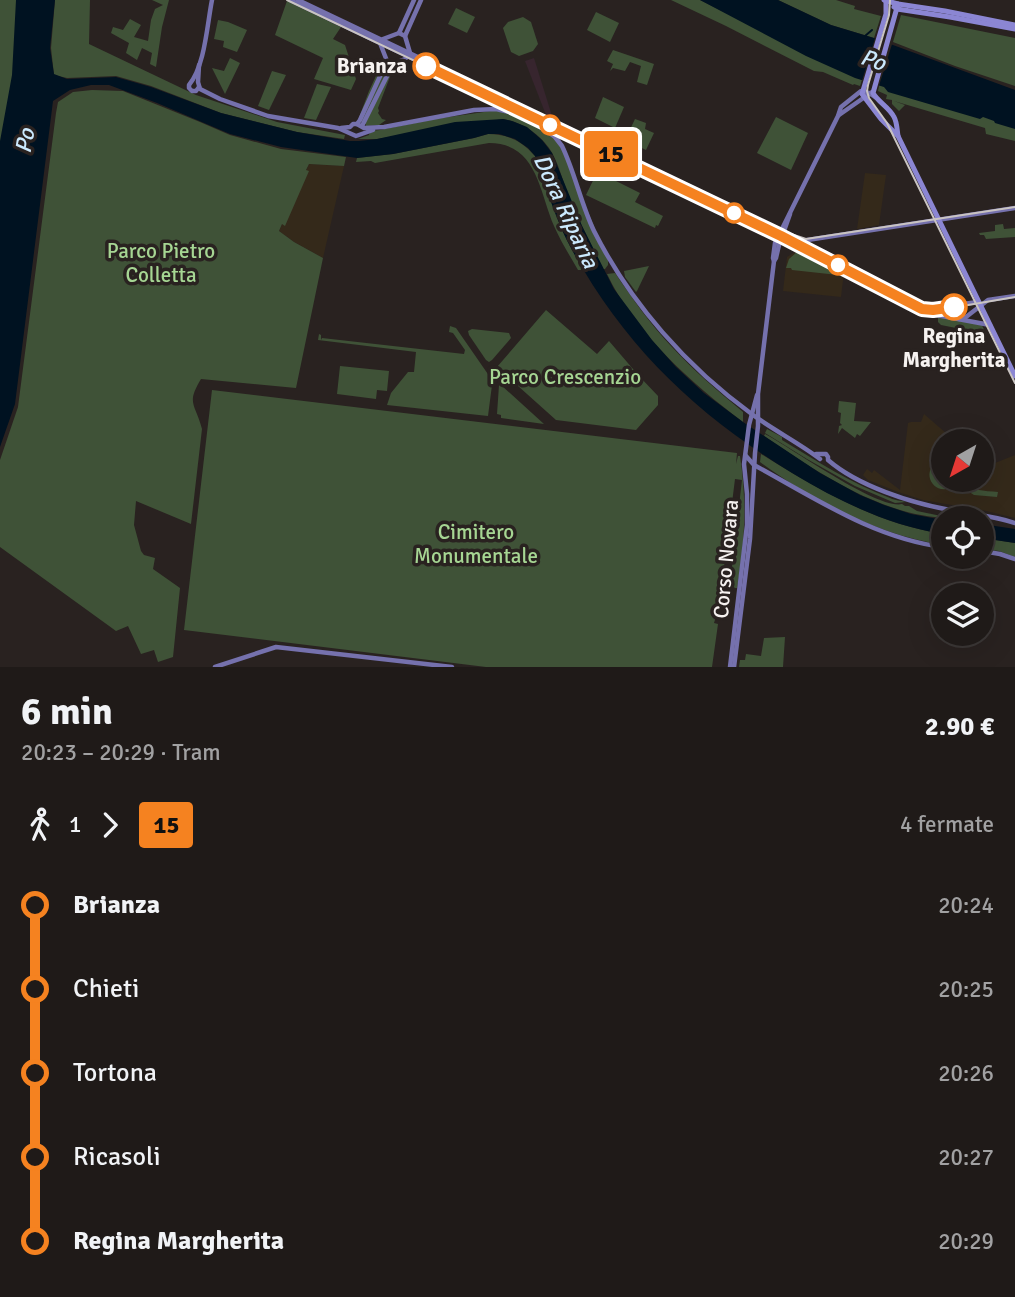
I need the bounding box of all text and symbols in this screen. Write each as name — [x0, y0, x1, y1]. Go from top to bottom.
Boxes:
water label: Po — [857, 42, 890, 78]
place label: Brianza — [337, 53, 407, 79]
marker: Brianza — [413, 53, 439, 79]
unlabelled marker — [540, 115, 560, 135]
water label: Po — [9, 125, 42, 156]
line badge: 15 — [580, 131, 642, 177]
text: 15 — [598, 139, 624, 169]
water label: Dora Riparia — [527, 149, 606, 274]
unlabelled marker — [724, 203, 744, 223]
park label: Parco Pietro Colletta — [107, 238, 215, 288]
unlabelled marker — [828, 255, 848, 275]
marker: Regina Margherita — [941, 294, 967, 320]
place label: Regina Margherita — [903, 323, 1006, 373]
park label: Parco Crescenzio — [489, 364, 641, 390]
north arrow — [931, 429, 994, 492]
map controls — [931, 429, 994, 646]
street label: Corso Novara — [708, 498, 744, 620]
button: locate — [931, 506, 994, 569]
park label: Cimitero Monumentale — [414, 519, 538, 569]
button: layers — [931, 583, 994, 646]
text: 6 min — [21, 688, 113, 735]
text: 2.90 € — [925, 711, 994, 743]
text: 20:23 – 20:29 · Tram — [21, 738, 221, 767]
icon: walk — [21, 806, 59, 844]
icon: forward — [91, 806, 129, 844]
text: 1 — [69, 810, 81, 839]
text: 15 — [153, 810, 179, 840]
text: 4 fermate — [900, 810, 994, 839]
text: Brianza — [73, 889, 160, 921]
text: 20:24 — [938, 891, 994, 920]
text: Chieti — [73, 973, 139, 1005]
text: 20:25 — [938, 975, 994, 1004]
text: Tortona — [73, 1057, 157, 1089]
text: 20:26 — [938, 1059, 994, 1088]
text: Ricasoli — [73, 1141, 161, 1173]
text: 20:27 — [938, 1143, 994, 1172]
text: Regina Margherita — [73, 1225, 284, 1257]
text: 20:29 — [938, 1227, 994, 1256]

